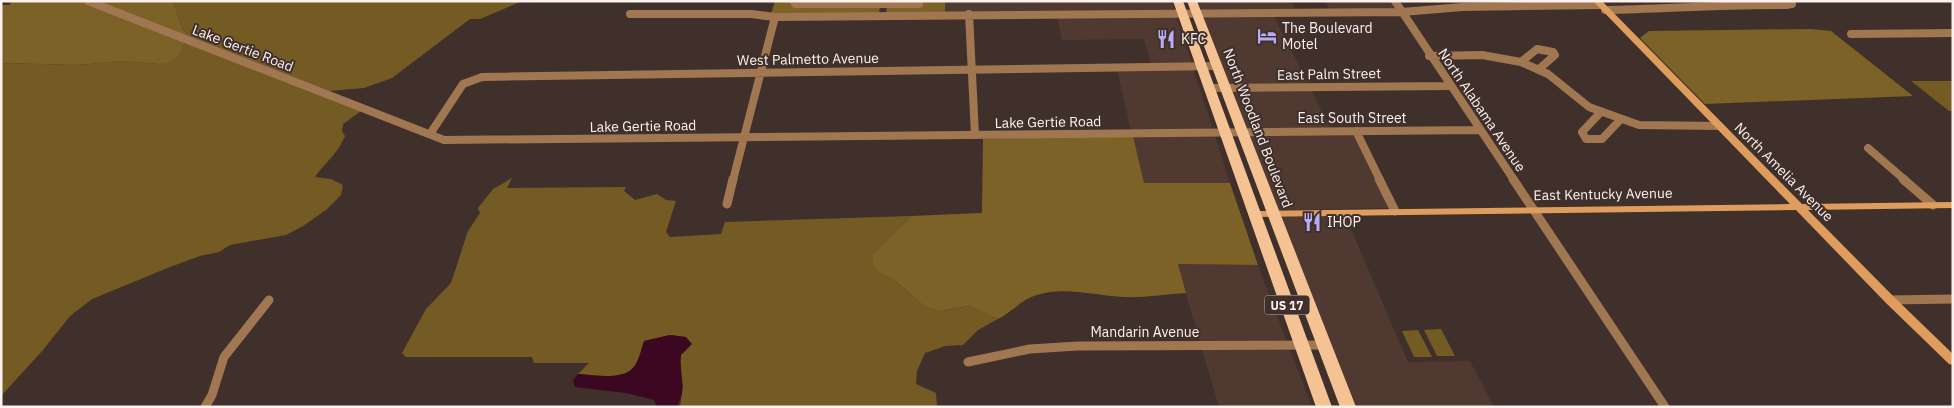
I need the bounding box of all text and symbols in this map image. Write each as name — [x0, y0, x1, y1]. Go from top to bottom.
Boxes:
place label: The Boulevard Motel — [1282, 19, 1373, 53]
street label: Lake Gertie Road — [190, 20, 296, 76]
hotel icon: The Boulevard Motel — [1256, 25, 1278, 47]
restaurant icon: KFC — [1155, 28, 1177, 50]
place label: KFC — [1181, 30, 1206, 48]
street label: North Alabama Avenue — [1434, 45, 1530, 175]
street label: North Woodland Boulevard — [1219, 46, 1297, 210]
street label: West Palmetto Avenue — [737, 49, 879, 69]
street label: East Palm Street — [1277, 64, 1381, 84]
street label: East South Street — [1297, 109, 1407, 127]
street label: Lake Gertie Road — [994, 112, 1102, 132]
street label: Lake Gertie Road — [589, 116, 697, 136]
street label: North Amelia Avenue — [1731, 119, 1838, 226]
street label: East Kentucky Avenue — [1533, 184, 1673, 204]
restaurant icon: IHOP — [1301, 211, 1323, 233]
place label: IHOP — [1327, 213, 1361, 231]
road number: US 17 — [1264, 296, 1310, 314]
street label: Mandarin Avenue — [1090, 323, 1200, 341]

